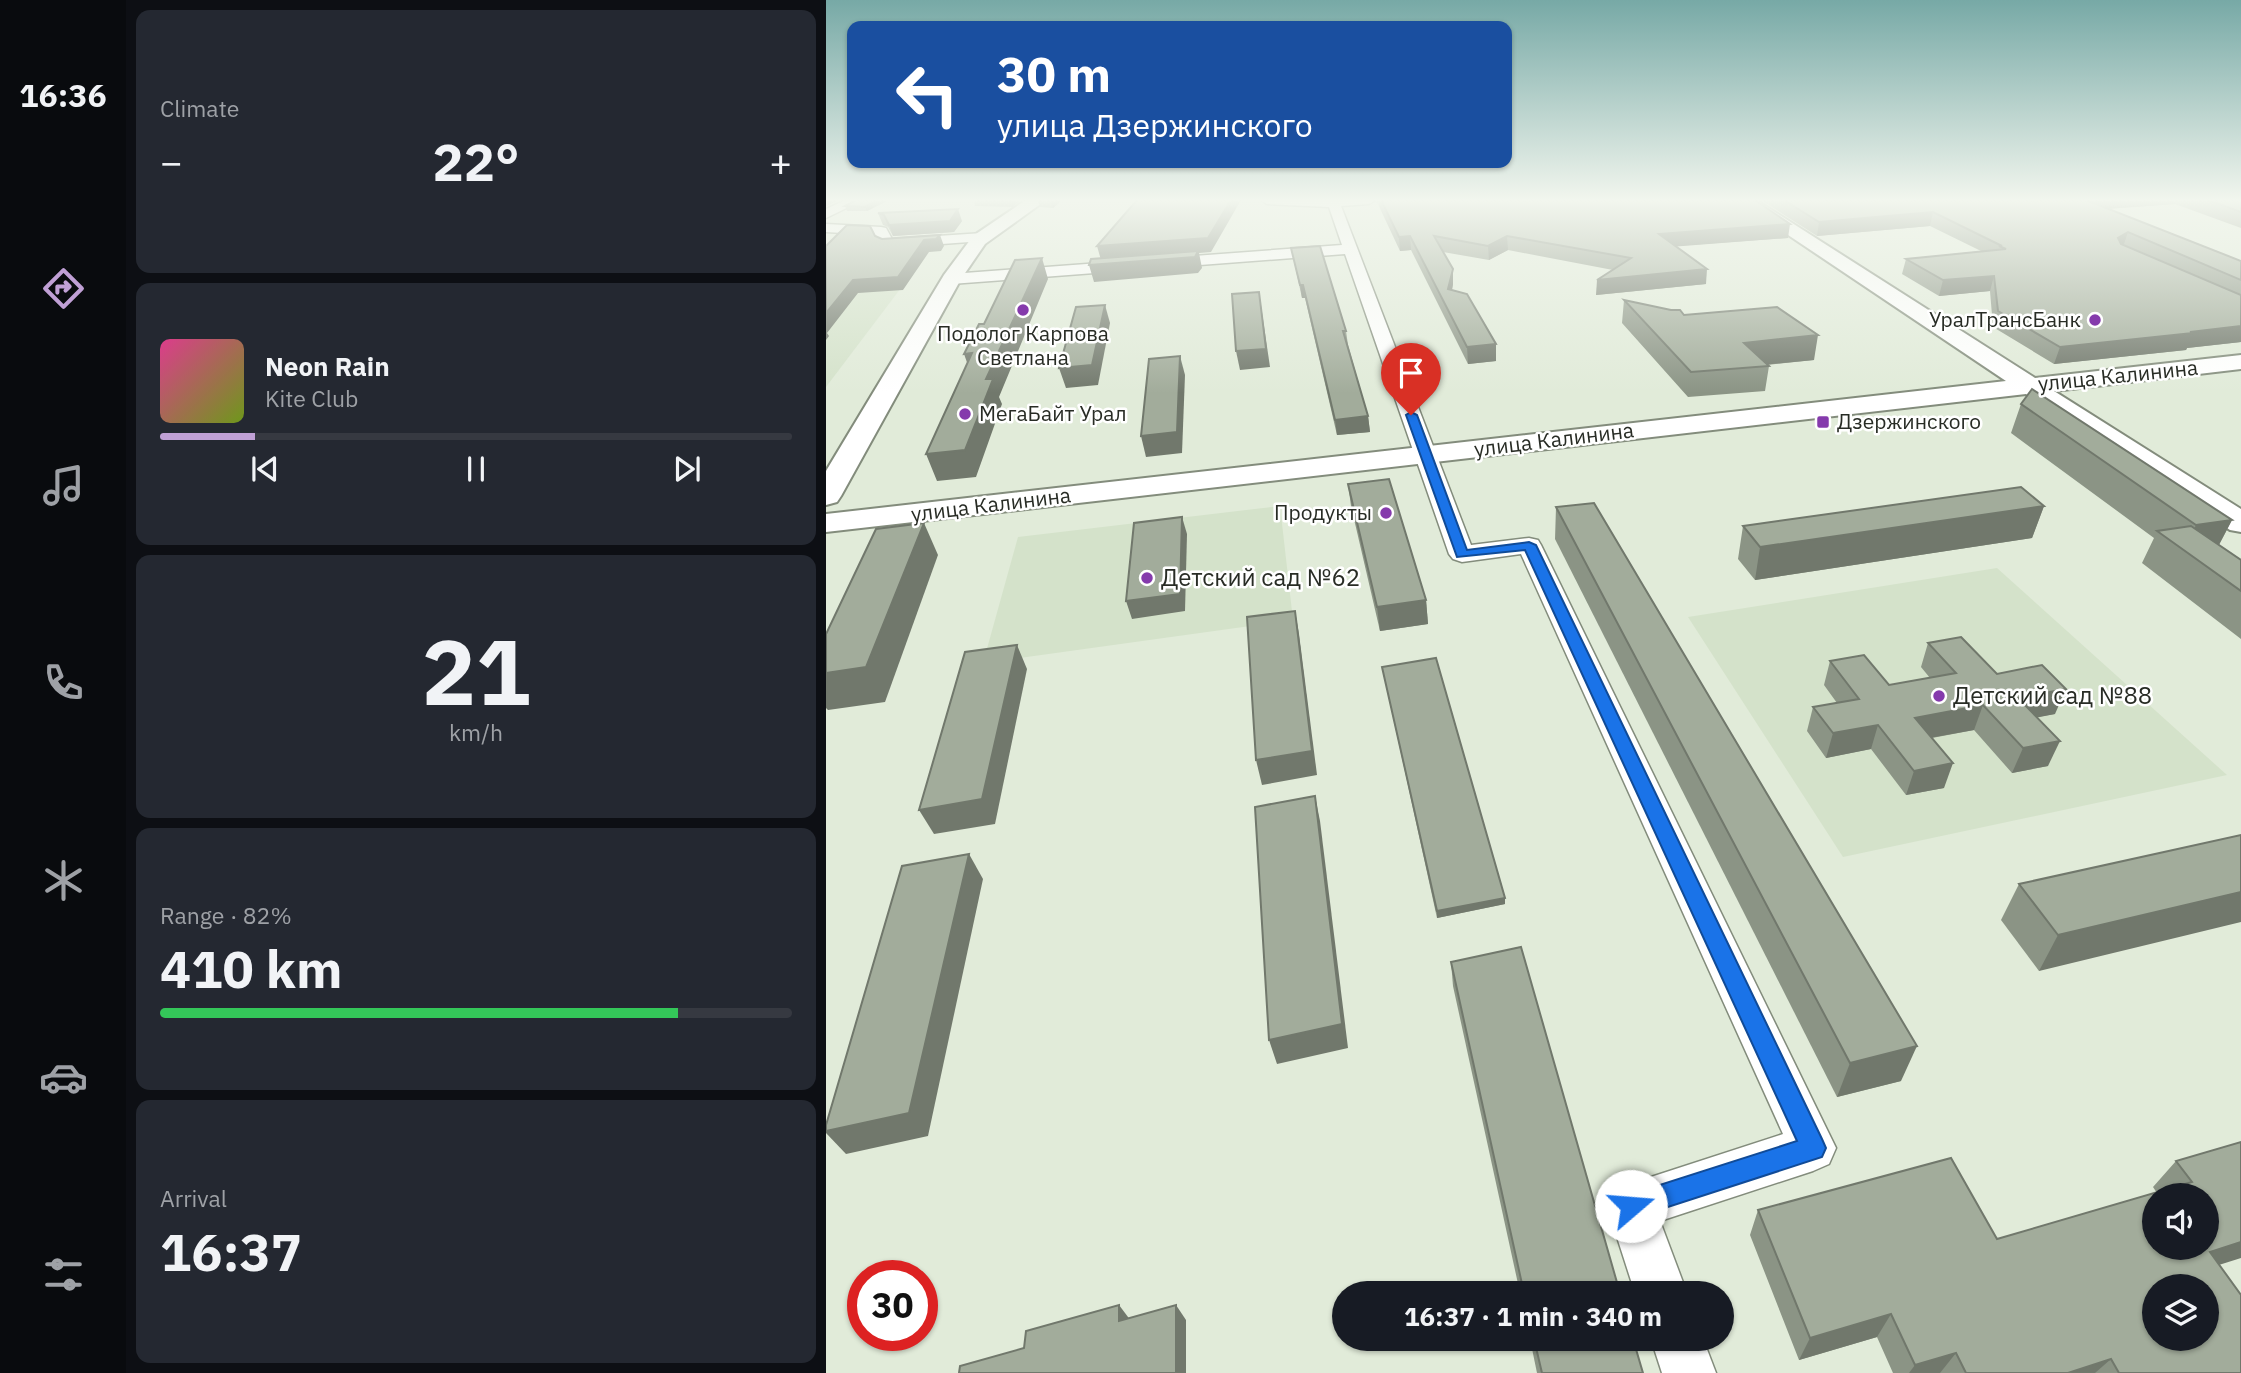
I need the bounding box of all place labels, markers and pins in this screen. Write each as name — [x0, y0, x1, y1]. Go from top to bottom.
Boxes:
marker: Подолог Карпова Светлана — [1015, 302, 1031, 318]
place label: УралТрансБанк — [1929, 305, 2081, 333]
marker: УралТрансБанк — [2087, 312, 2103, 328]
place label: Подолог Карпова Светлана — [937, 319, 1109, 371]
pin — [1381, 343, 1441, 415]
place label: МегаБайт Урал — [979, 399, 1127, 427]
marker: МегаБайт Урал — [957, 406, 973, 422]
place label: Дзержинского — [1837, 407, 1981, 435]
marker: Дзержинского — [1815, 414, 1831, 430]
place label: Продукты — [1274, 498, 1372, 526]
marker: Продукты — [1378, 505, 1394, 521]
place label: Детский сад №62 — [1161, 561, 1360, 593]
marker: Детский сад №62 — [1139, 570, 1155, 586]
place label: Детский сад №88 — [1953, 679, 2152, 711]
marker: Детский сад №88 — [1931, 688, 1947, 704]

